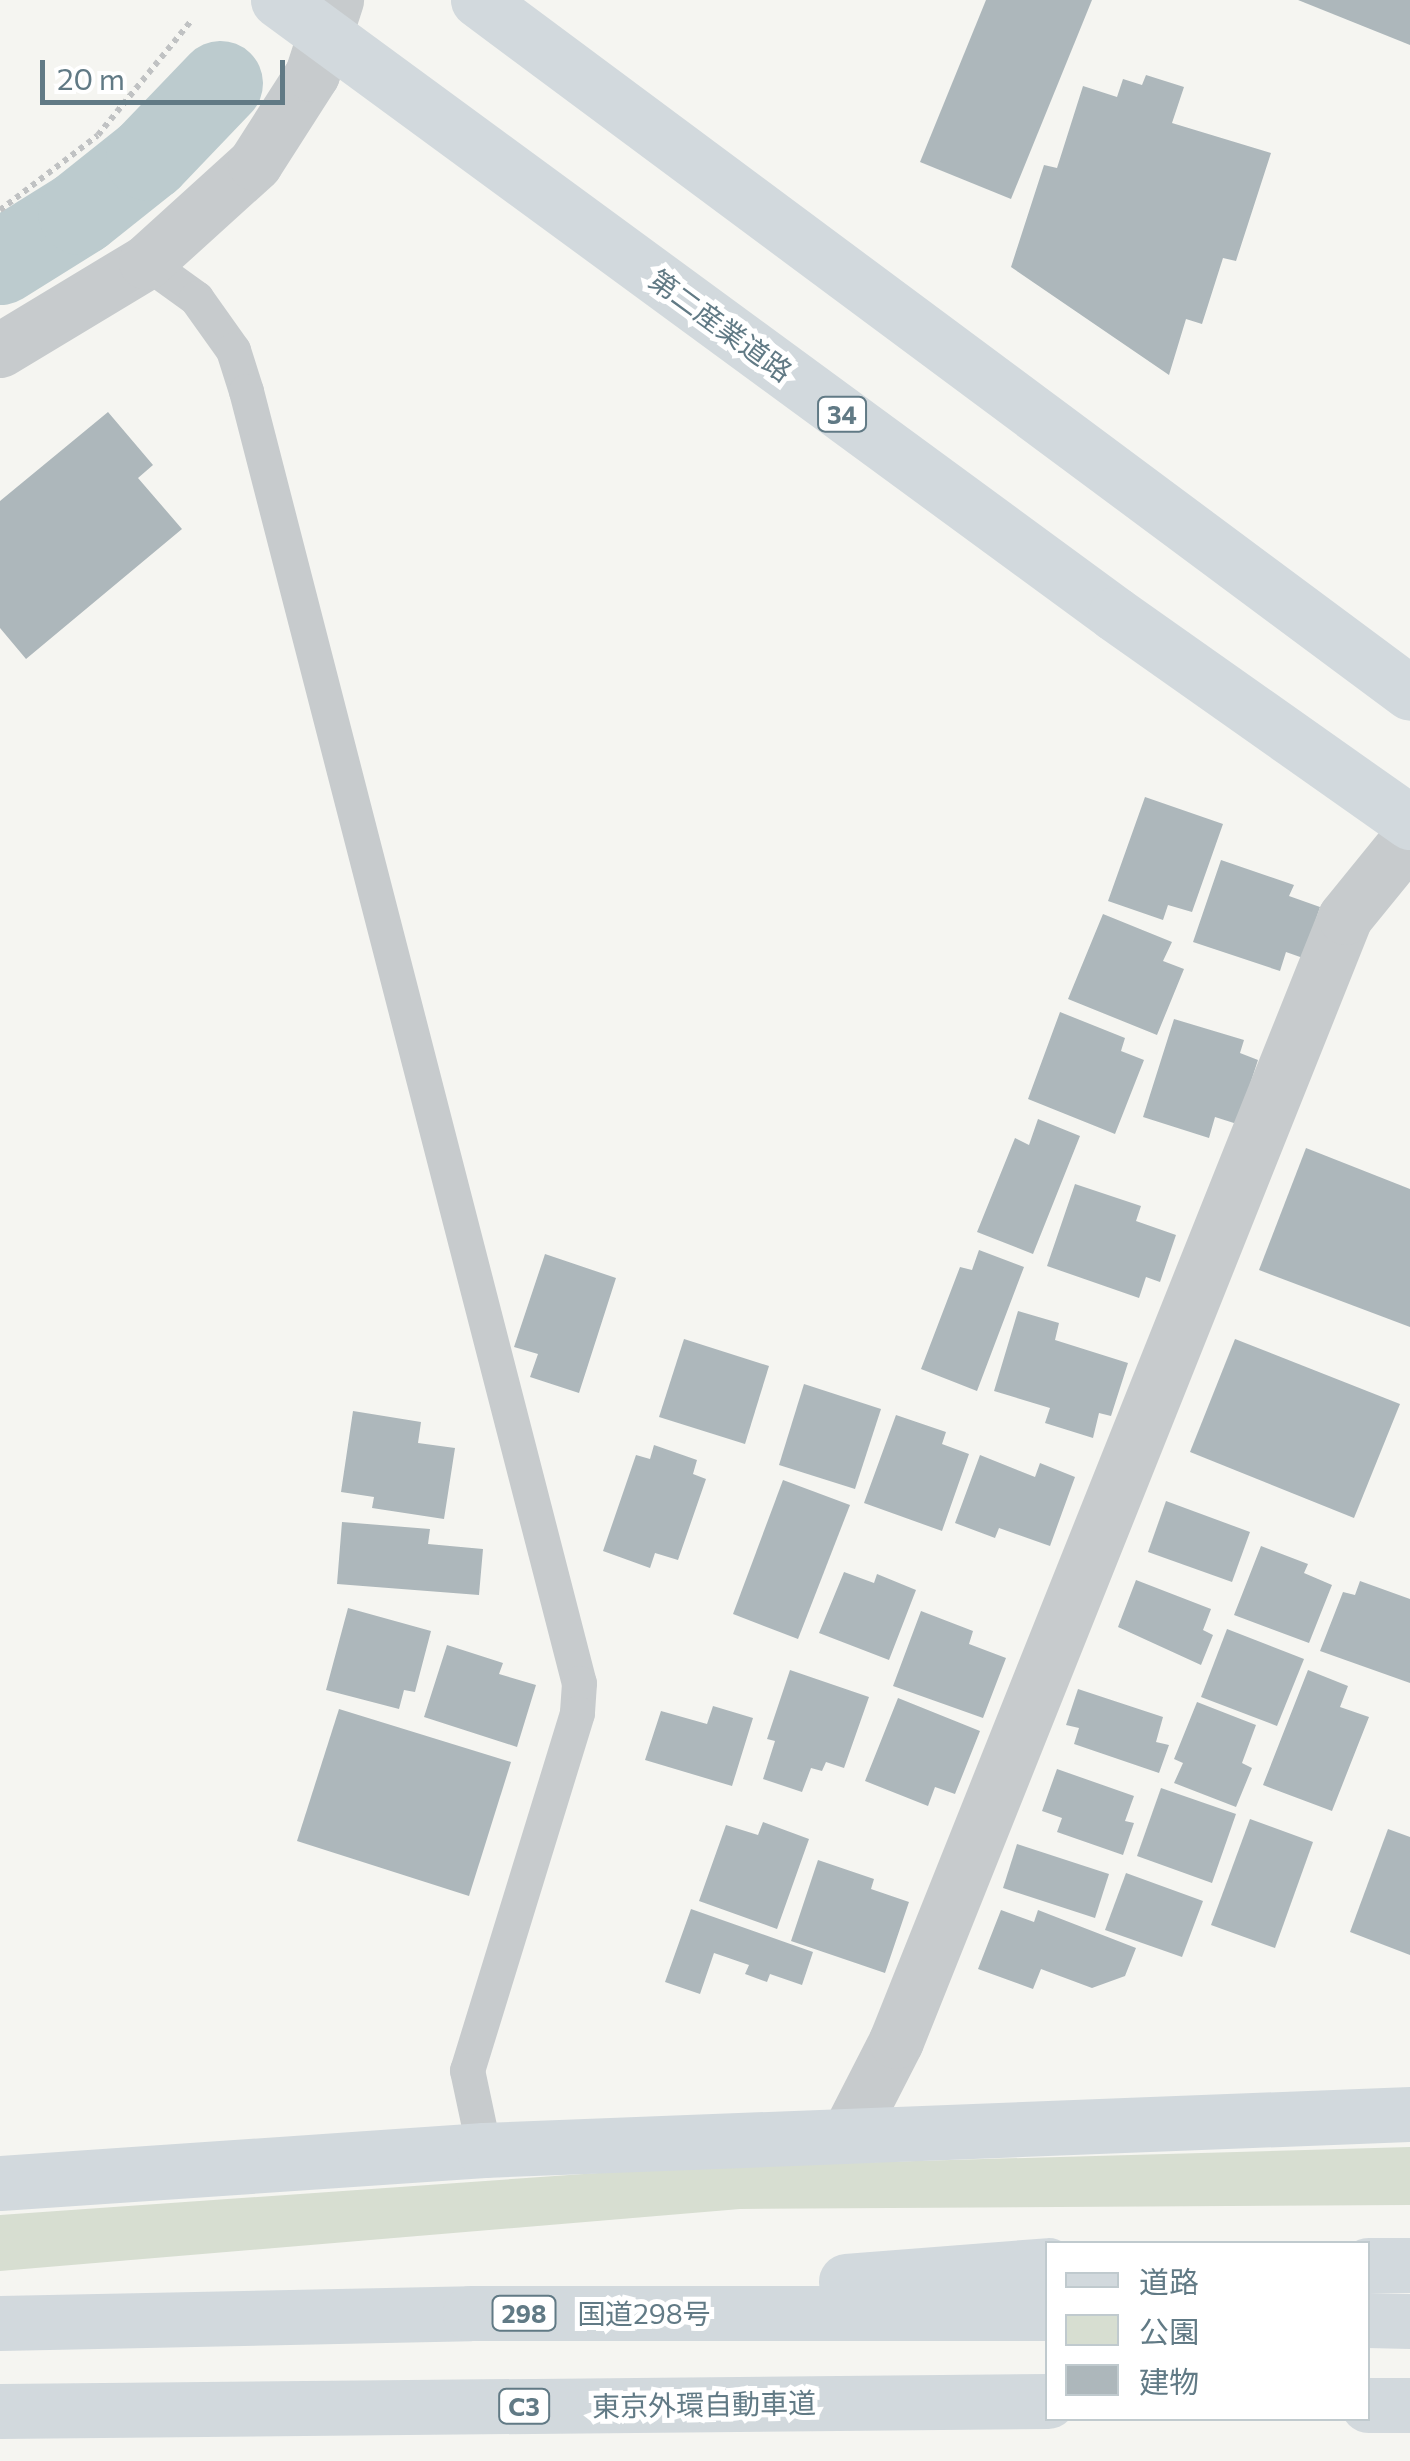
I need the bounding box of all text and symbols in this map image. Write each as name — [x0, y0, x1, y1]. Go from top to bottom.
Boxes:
scale bar — [45, 40, 290, 102]
text: 20 m — [57, 59, 125, 96]
street label: 第二産業道路 — [643, 262, 799, 388]
road number: 34 — [817, 394, 867, 434]
legend — [1045, 2241, 1370, 2421]
text: 道路 — [1139, 2262, 1199, 2299]
road number: 298 — [492, 2293, 556, 2333]
street label: 国道298号 — [577, 2296, 711, 2330]
text: 公園 — [1139, 2312, 1199, 2349]
text: 建物 — [1139, 2362, 1199, 2399]
street label: 東京外環自動車道 — [592, 2385, 816, 2423]
road number: C3 — [496, 2386, 552, 2426]

